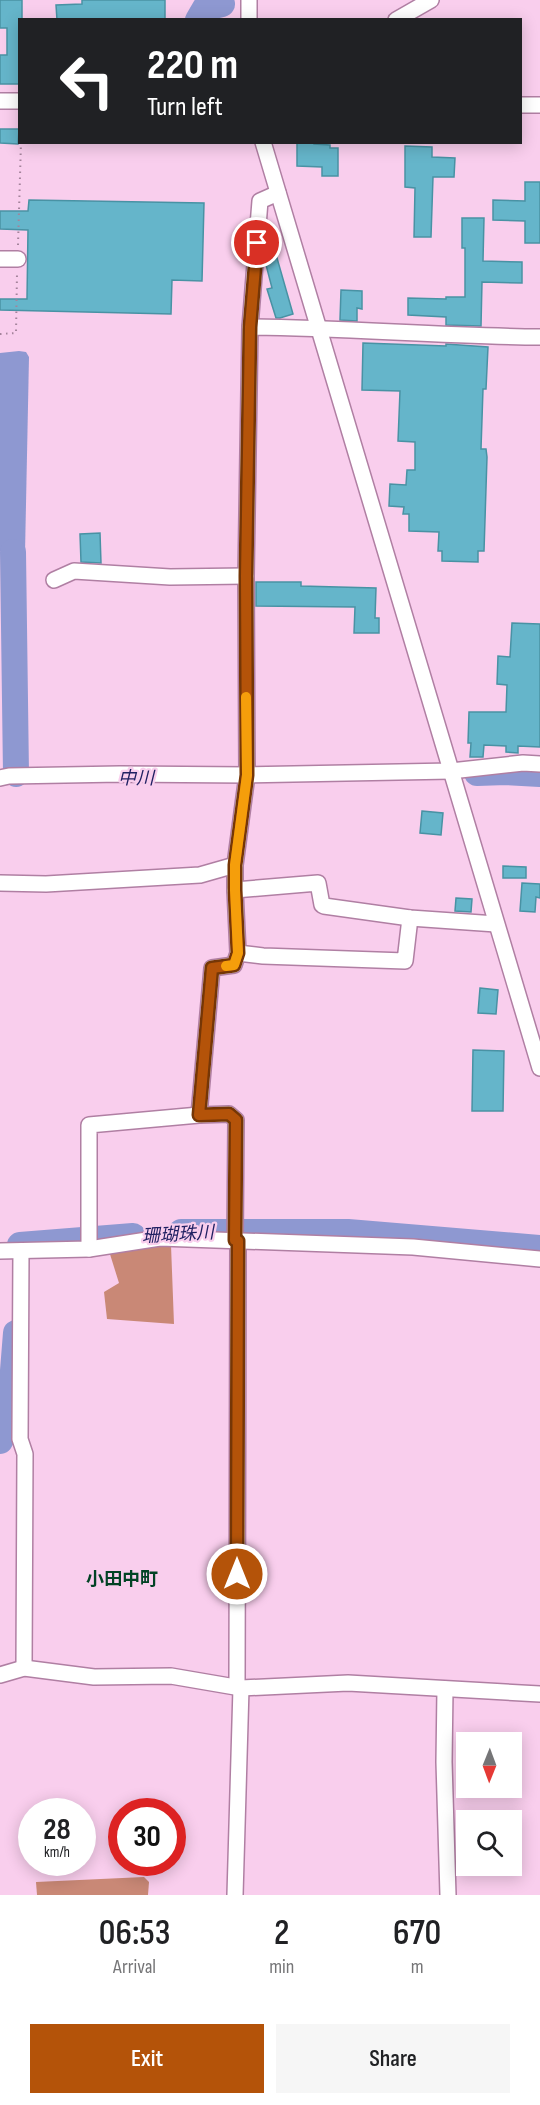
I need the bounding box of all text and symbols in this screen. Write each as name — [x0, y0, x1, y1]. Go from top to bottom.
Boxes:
text: 220 m — [147, 40, 238, 91]
icon: left — [48, 42, 126, 120]
text: Turn left — [147, 91, 223, 123]
pin — [231, 217, 282, 268]
icon: arrive — [240, 226, 273, 259]
water label: 中川 — [118, 768, 156, 789]
water label: 珊瑚珠川 — [142, 1222, 217, 1247]
position arrow — [205, 1542, 269, 1606]
district label: 小田中町 — [86, 1569, 158, 1590]
north arrow — [456, 1732, 522, 1798]
map controls — [456, 1732, 522, 1876]
speed limit sign: 30 — [108, 1798, 186, 1876]
button: search — [456, 1810, 522, 1876]
text: 28 — [43, 1812, 71, 1848]
text: km/h — [44, 1843, 70, 1862]
text: 06:53 — [99, 1912, 170, 1955]
text: 2 — [274, 1912, 289, 1955]
text: 670 — [393, 1912, 441, 1955]
text: Arrival — [113, 1955, 156, 1979]
text: min — [269, 1955, 294, 1979]
text: m — [411, 1955, 424, 1979]
button: Exit — [30, 2024, 264, 2093]
button: Share — [276, 2024, 510, 2093]

